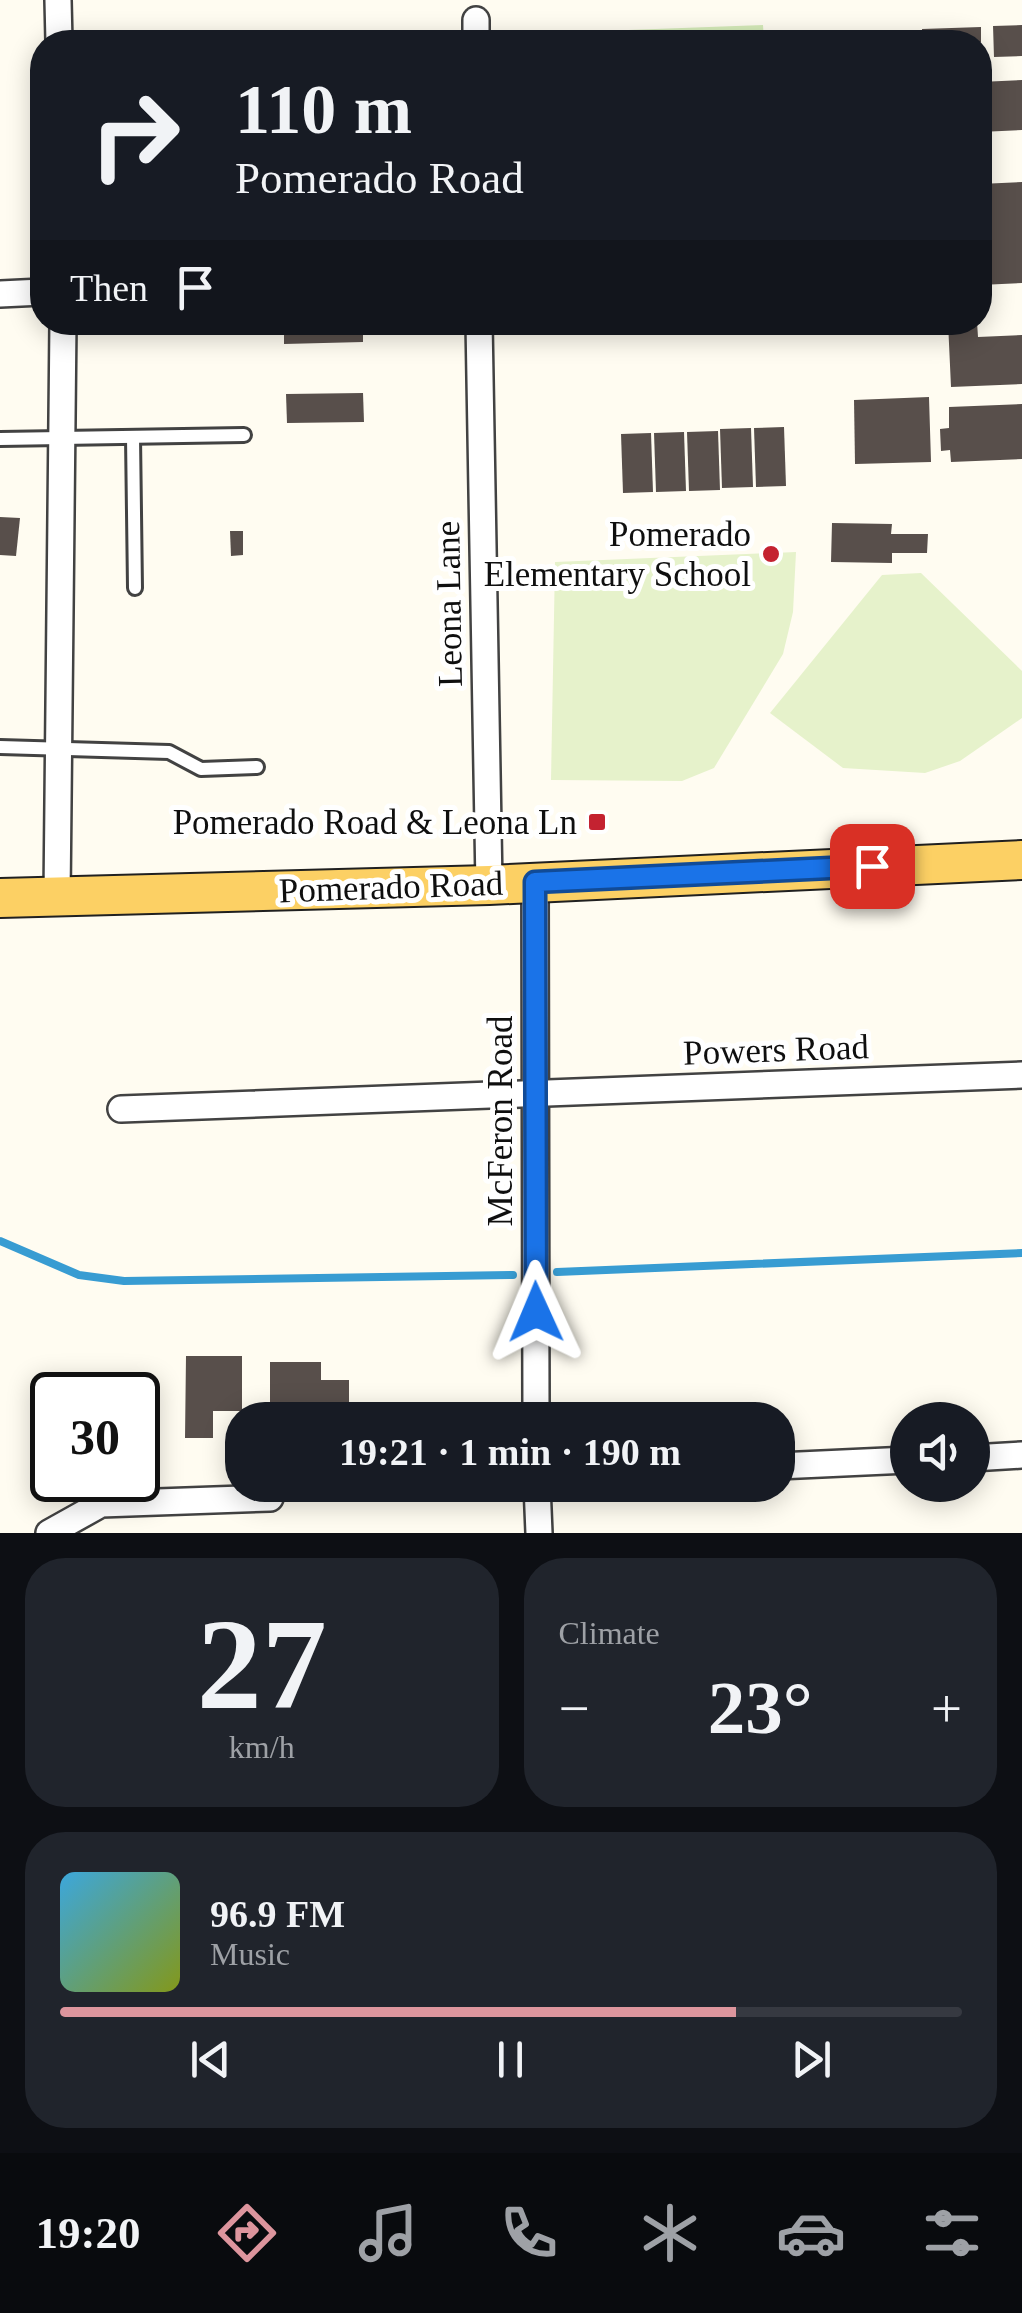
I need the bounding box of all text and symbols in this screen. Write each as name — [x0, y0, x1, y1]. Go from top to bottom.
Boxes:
icon: right — [70, 70, 200, 200]
text: 110 m — [235, 71, 412, 148]
text: Pomerado Road — [235, 153, 524, 203]
icon: arrive — [168, 260, 223, 315]
text: Then — [70, 267, 148, 309]
place label: Pomerado Elementary School — [484, 515, 751, 594]
street label: Leona Lane — [428, 521, 470, 687]
marker: Pomerado Elementary School — [760, 543, 782, 565]
place label: Pomerado Road & Leona Ln — [173, 803, 577, 842]
marker: Pomerado Road & Leona Ln — [586, 811, 608, 833]
pin — [830, 824, 915, 909]
icon: arrive — [845, 839, 900, 894]
street label: Pomerado Road — [278, 864, 504, 910]
street label: McFeron Road — [481, 1015, 520, 1226]
street label: Powers Road — [683, 1027, 870, 1073]
position arrow — [484, 1260, 588, 1364]
speed limit sign: 30 — [30, 1372, 160, 1502]
map controls — [890, 1402, 990, 1502]
button: sound — [890, 1402, 990, 1502]
text: 19:21 · 1 min · 190 m — [339, 1431, 681, 1473]
text: 27 — [197, 1592, 327, 1736]
text: Climate — [559, 1615, 660, 1651]
text: 23° — [708, 1666, 813, 1749]
text: − — [559, 1678, 590, 1739]
text: + — [931, 1678, 962, 1739]
text: km/h — [229, 1729, 295, 1765]
text: 96.9 FM — [210, 1893, 345, 1935]
text: Music — [210, 1936, 290, 1972]
icon: previous — [183, 2032, 238, 2087]
icon: pause — [483, 2032, 538, 2087]
icon: next — [784, 2032, 839, 2087]
icon: directions — [212, 2198, 282, 2268]
icon: music — [353, 2198, 423, 2268]
icon: phone — [494, 2198, 564, 2268]
icon: climate — [635, 2198, 705, 2268]
icon: car — [776, 2198, 846, 2268]
icon: filters — [917, 2198, 987, 2268]
text: 19:20 — [36, 2208, 141, 2258]

